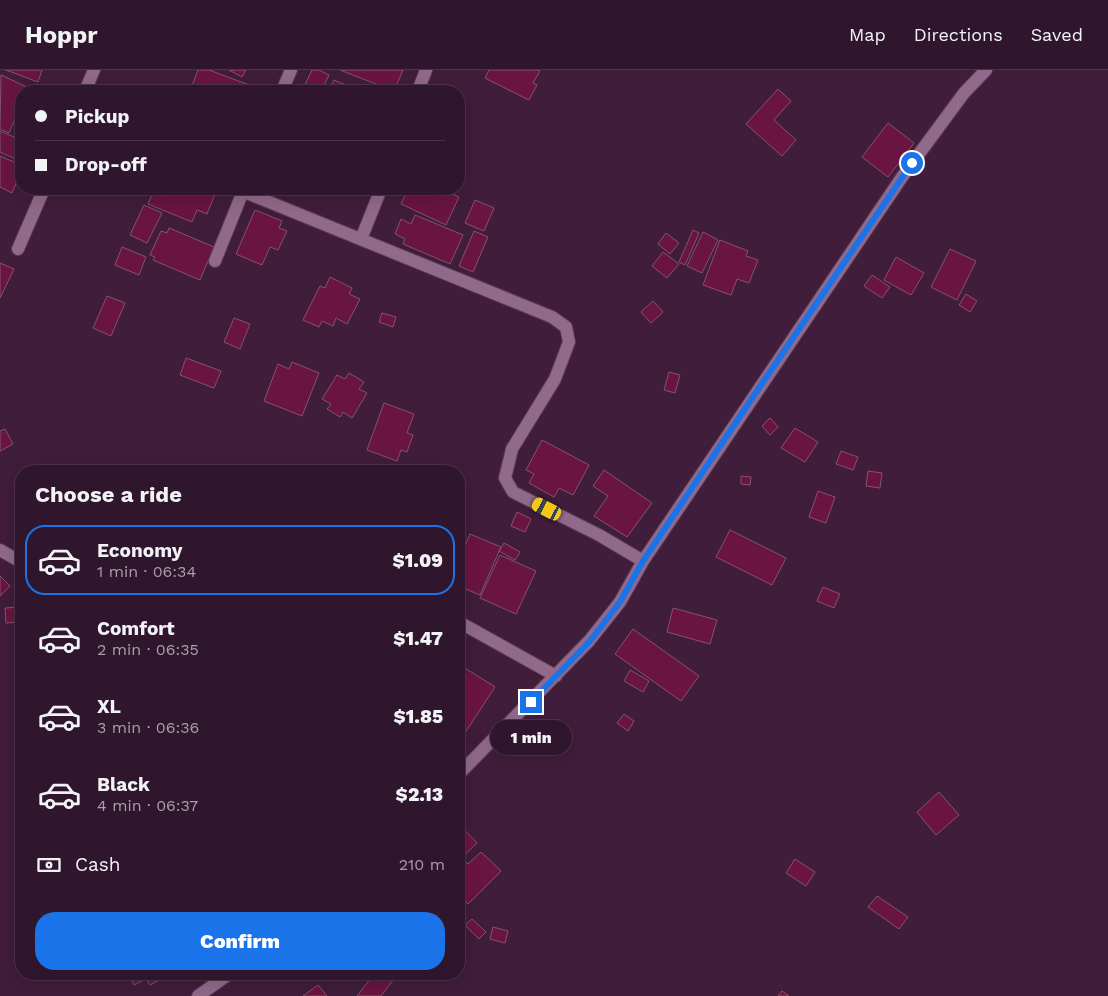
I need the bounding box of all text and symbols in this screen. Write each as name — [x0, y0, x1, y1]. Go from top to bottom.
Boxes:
text: Hoppr — [25, 21, 98, 49]
text: Map — [849, 24, 886, 45]
text: Directions — [914, 24, 1003, 45]
text: Saved — [1031, 24, 1083, 45]
text: Pickup — [65, 105, 129, 128]
route start — [901, 152, 923, 174]
text: Drop-off — [65, 153, 147, 176]
text: Choose a ride — [35, 482, 182, 507]
car — [530, 496, 563, 522]
icon: car — [37, 538, 82, 583]
text: Economy — [97, 539, 182, 562]
text: $1.09 — [393, 549, 443, 572]
text: 1 min · 06:34 — [97, 562, 196, 581]
icon: car — [37, 616, 82, 661]
text: Comfort — [97, 617, 175, 640]
text: $1.47 — [393, 627, 443, 650]
text: 2 min · 06:35 — [97, 640, 199, 659]
route end — [520, 691, 542, 713]
icon: car — [37, 694, 82, 739]
text: XL — [97, 695, 121, 718]
text: $1.85 — [393, 705, 443, 728]
text: 3 min · 06:36 — [97, 718, 199, 737]
callout: 1 min — [490, 720, 572, 754]
text: 1 min — [510, 728, 552, 747]
icon: car — [37, 772, 82, 817]
text: Black — [97, 773, 150, 796]
text: $2.13 — [396, 783, 443, 806]
text: 4 min · 06:37 — [97, 796, 198, 815]
icon: cash — [35, 851, 63, 879]
text: Cash — [75, 853, 121, 876]
text: 210 m — [399, 855, 445, 874]
button: Confirm — [35, 912, 445, 970]

